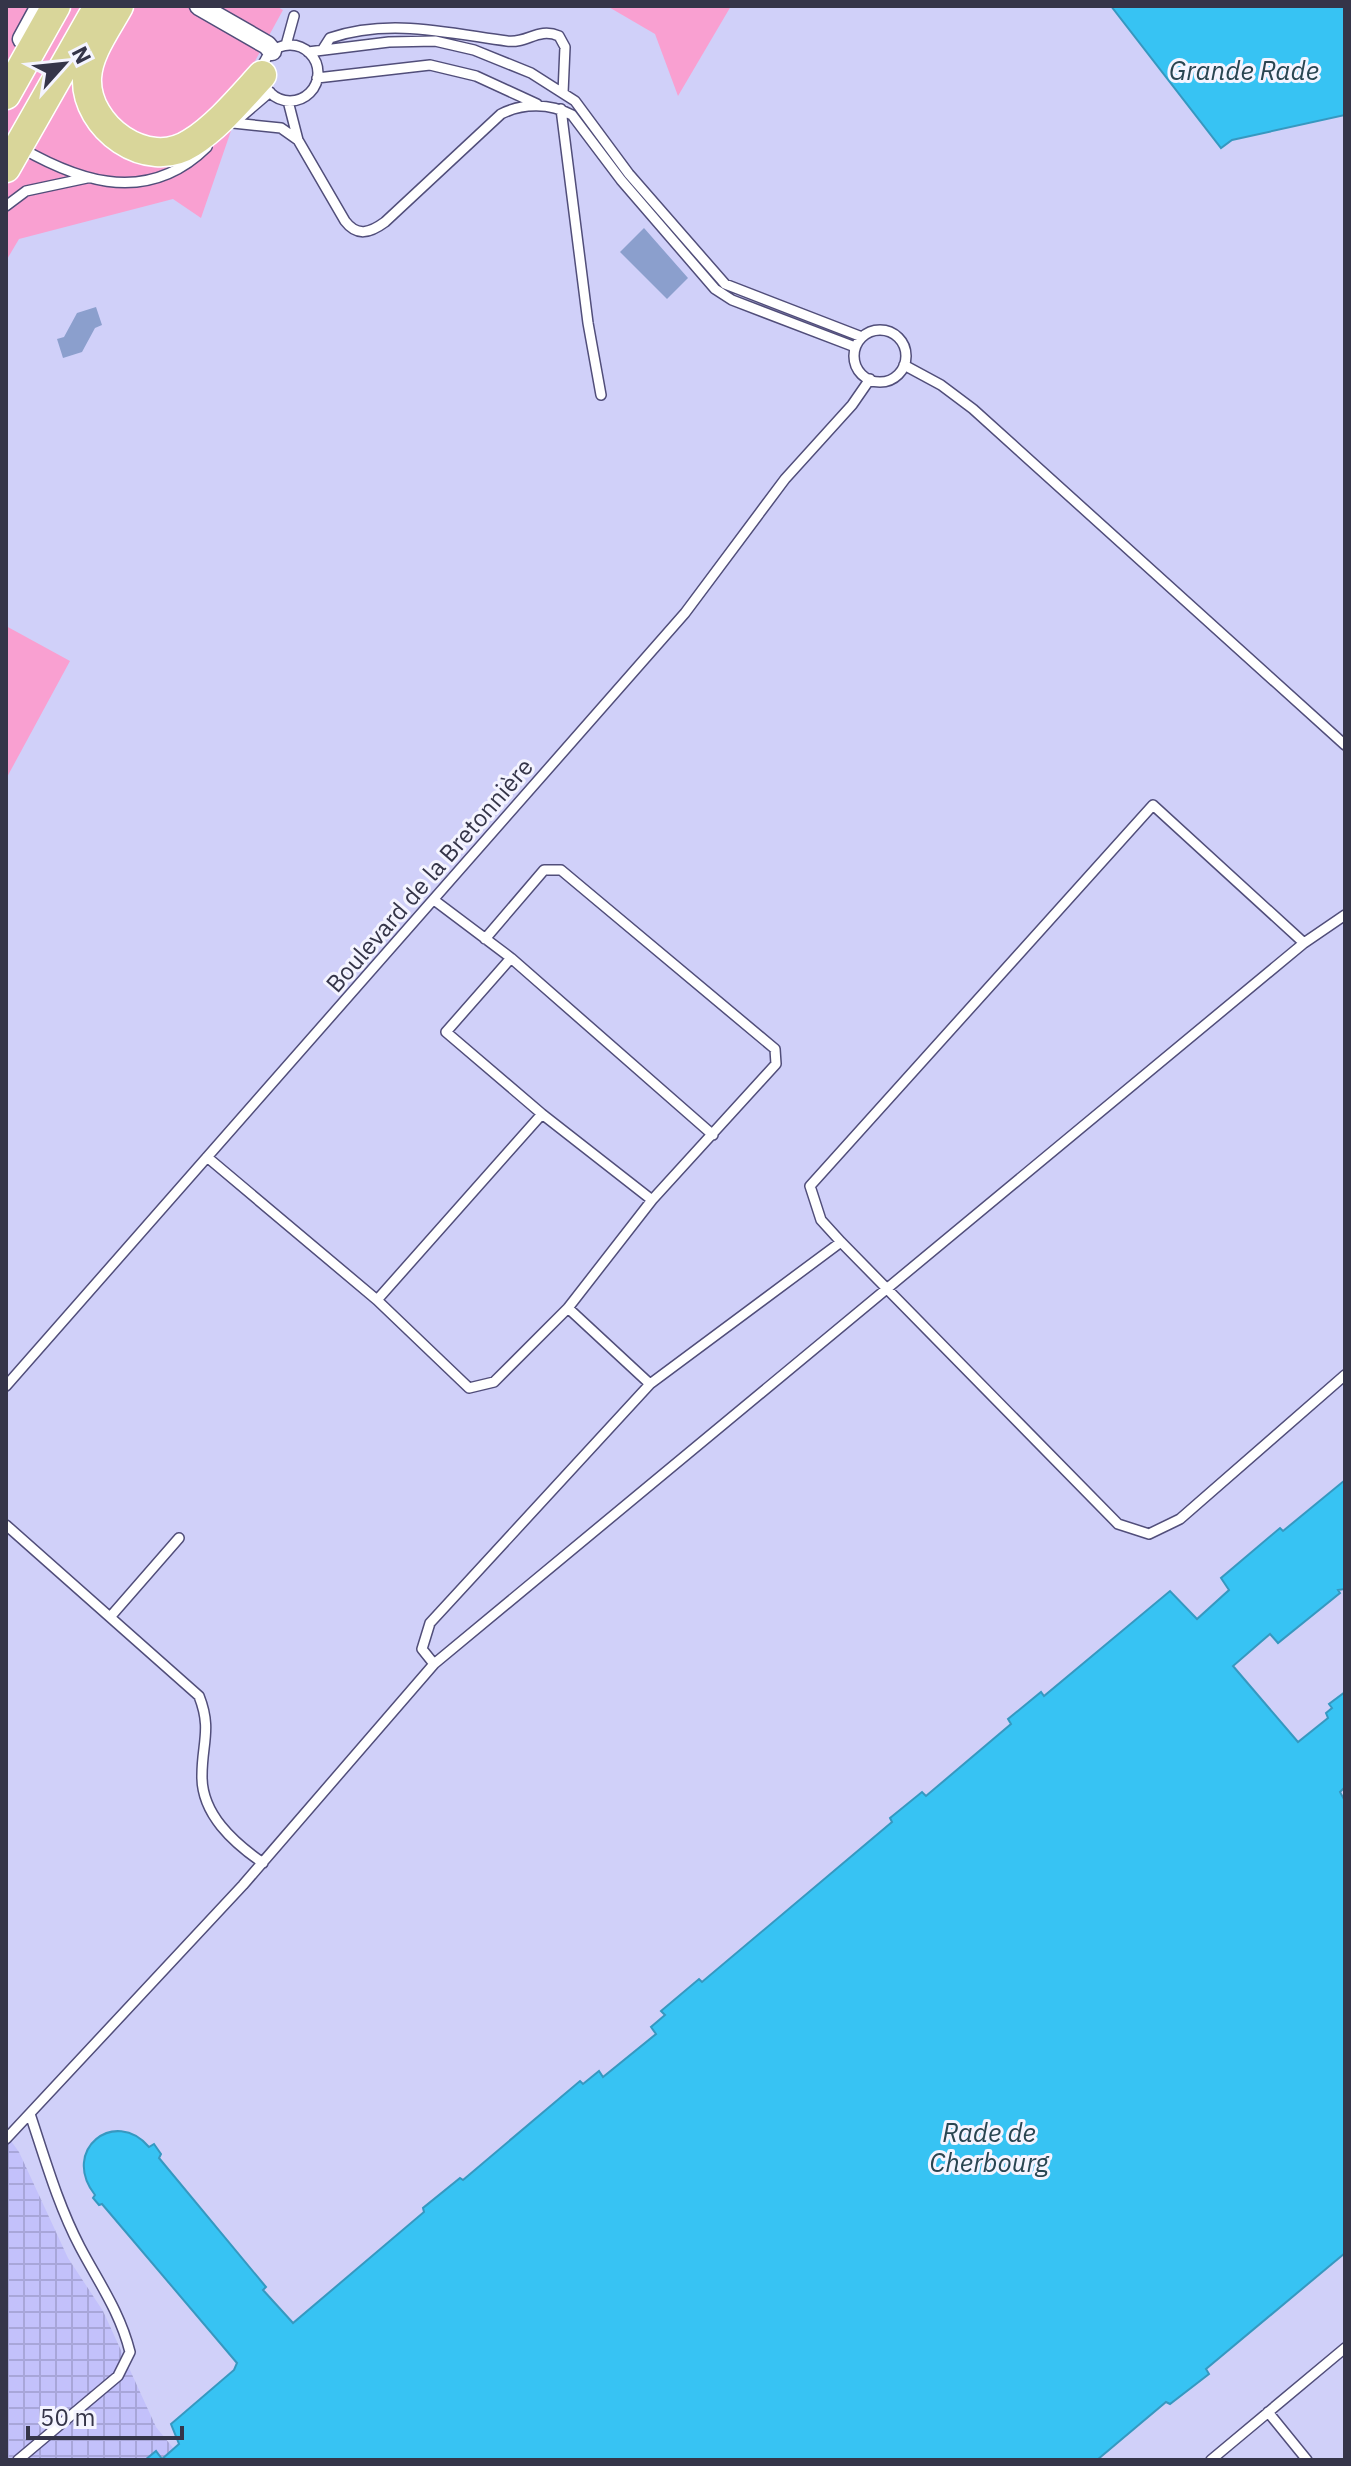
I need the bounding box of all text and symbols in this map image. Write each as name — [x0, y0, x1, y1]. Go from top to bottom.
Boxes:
north arrow — [24, 24, 104, 104]
text: N — [66, 41, 99, 68]
water label: Grande Rade — [1169, 53, 1319, 87]
street label: Boulevard de la Bretonnière — [318, 751, 540, 999]
water label: Rade de Cherbourg — [930, 2115, 1050, 2179]
scale bar — [28, 2390, 182, 2440]
text: 50 m — [40, 2401, 95, 2433]

